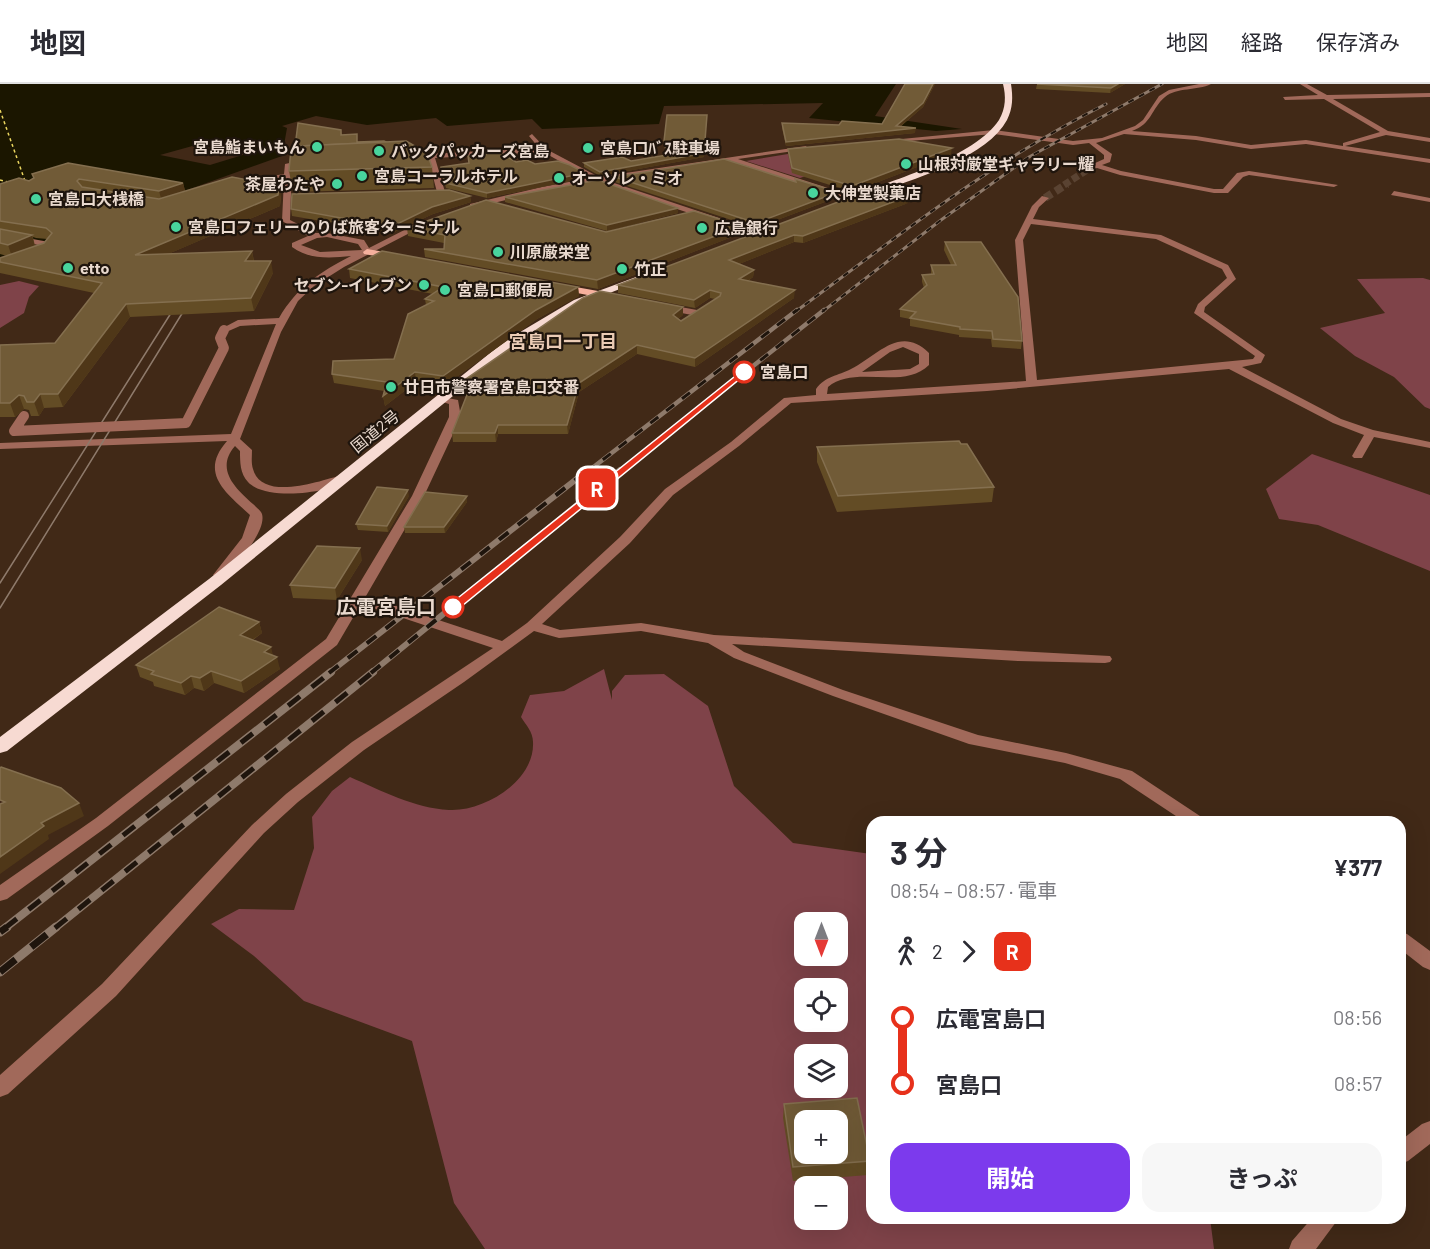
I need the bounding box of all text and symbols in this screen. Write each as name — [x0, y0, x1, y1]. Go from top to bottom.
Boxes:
text: 地図 — [30, 25, 86, 59]
text: 地図 — [1166, 29, 1208, 54]
text: 経路 — [1241, 29, 1283, 54]
text: 保存済み — [1316, 29, 1400, 54]
place label: 宮島鮨まいもん — [193, 137, 305, 156]
place label: 宮島口ﾊﾞｽ駐車場 — [600, 138, 720, 157]
marker: 宮島鮨まいもん — [310, 140, 324, 154]
place label: バックパッカーズ宮島 — [391, 141, 549, 160]
marker: 宮島口ﾊﾞｽ駐車場 — [581, 141, 595, 155]
marker: バックパッカーズ宮島 — [372, 144, 386, 158]
place label: 山根対厳堂ギャラリー耀 — [918, 154, 1094, 173]
marker: 山根対厳堂ギャラリー耀 — [899, 157, 913, 171]
place label: 宮島コーラルホテル — [374, 166, 518, 185]
place label: オーソレ・ミオ — [571, 168, 683, 187]
marker: 宮島コーラルホテル — [355, 169, 369, 183]
marker: オーソレ・ミオ — [552, 171, 566, 185]
place label: 茶屋わたや — [245, 174, 325, 193]
marker: 茶屋わたや — [330, 177, 344, 191]
place label: 大伸堂製菓店 — [825, 183, 921, 202]
marker: 大伸堂製菓店 — [806, 186, 820, 200]
place label: 宮島口大桟橋 — [48, 189, 144, 208]
marker: 宮島口大桟橋 — [29, 192, 43, 206]
place label: 宮島口フェリーのりば旅客ターミナル — [188, 217, 460, 236]
place label: 広島銀行 — [714, 218, 778, 237]
marker: 宮島口フェリーのりば旅客ターミナル — [169, 220, 183, 234]
marker: 広島銀行 — [695, 221, 709, 235]
place label: 川原厳栄堂 — [510, 242, 590, 261]
marker: 川原厳栄堂 — [491, 245, 505, 259]
place label: etto — [80, 258, 110, 277]
place label: 竹正 — [634, 259, 666, 278]
marker: etto — [61, 261, 75, 275]
marker: 竹正 — [615, 262, 629, 276]
place label: セブン-イレブン — [293, 275, 412, 294]
marker: セブン-イレブン — [417, 278, 431, 292]
place label: 宮島口郵便局 — [457, 280, 553, 299]
marker: 宮島口郵便局 — [438, 283, 452, 297]
district label: 宮島口一丁目 — [509, 330, 617, 352]
marker: 宮島口 — [733, 361, 755, 383]
place label: 宮島口 — [760, 362, 808, 381]
place label: 廿日市警察署宮島口交番 — [403, 377, 579, 396]
marker: 廿日市警察署宮島口交番 — [384, 380, 398, 394]
street label: 国道2号 — [347, 405, 403, 456]
line badge: R — [578, 468, 616, 508]
text: R — [591, 476, 603, 501]
place label: 広電宮島口 — [336, 594, 436, 618]
marker: 広電宮島口 — [442, 596, 464, 618]
text: 3 分 — [890, 832, 947, 872]
text: ¥377 — [1333, 854, 1382, 880]
text: 08:54 – 08:57 · 電車 — [890, 878, 1057, 902]
north arrow — [794, 912, 848, 966]
map controls — [794, 912, 848, 1230]
icon: walk — [890, 935, 923, 968]
icon: forward — [952, 935, 985, 968]
text: 2 — [932, 939, 943, 963]
text: R — [1006, 939, 1019, 964]
button: locate — [794, 978, 848, 1032]
text: 広電宮島口 — [936, 1005, 1046, 1031]
text: 08:56 — [1333, 1005, 1382, 1029]
button: layers — [794, 1044, 848, 1098]
text: 宮島口 — [936, 1071, 1002, 1097]
text: 08:57 — [1334, 1071, 1382, 1095]
button: + — [794, 1110, 848, 1164]
button: 開始 — [890, 1143, 1130, 1212]
button: きっぷ — [1142, 1143, 1382, 1212]
button: − — [794, 1176, 848, 1230]

